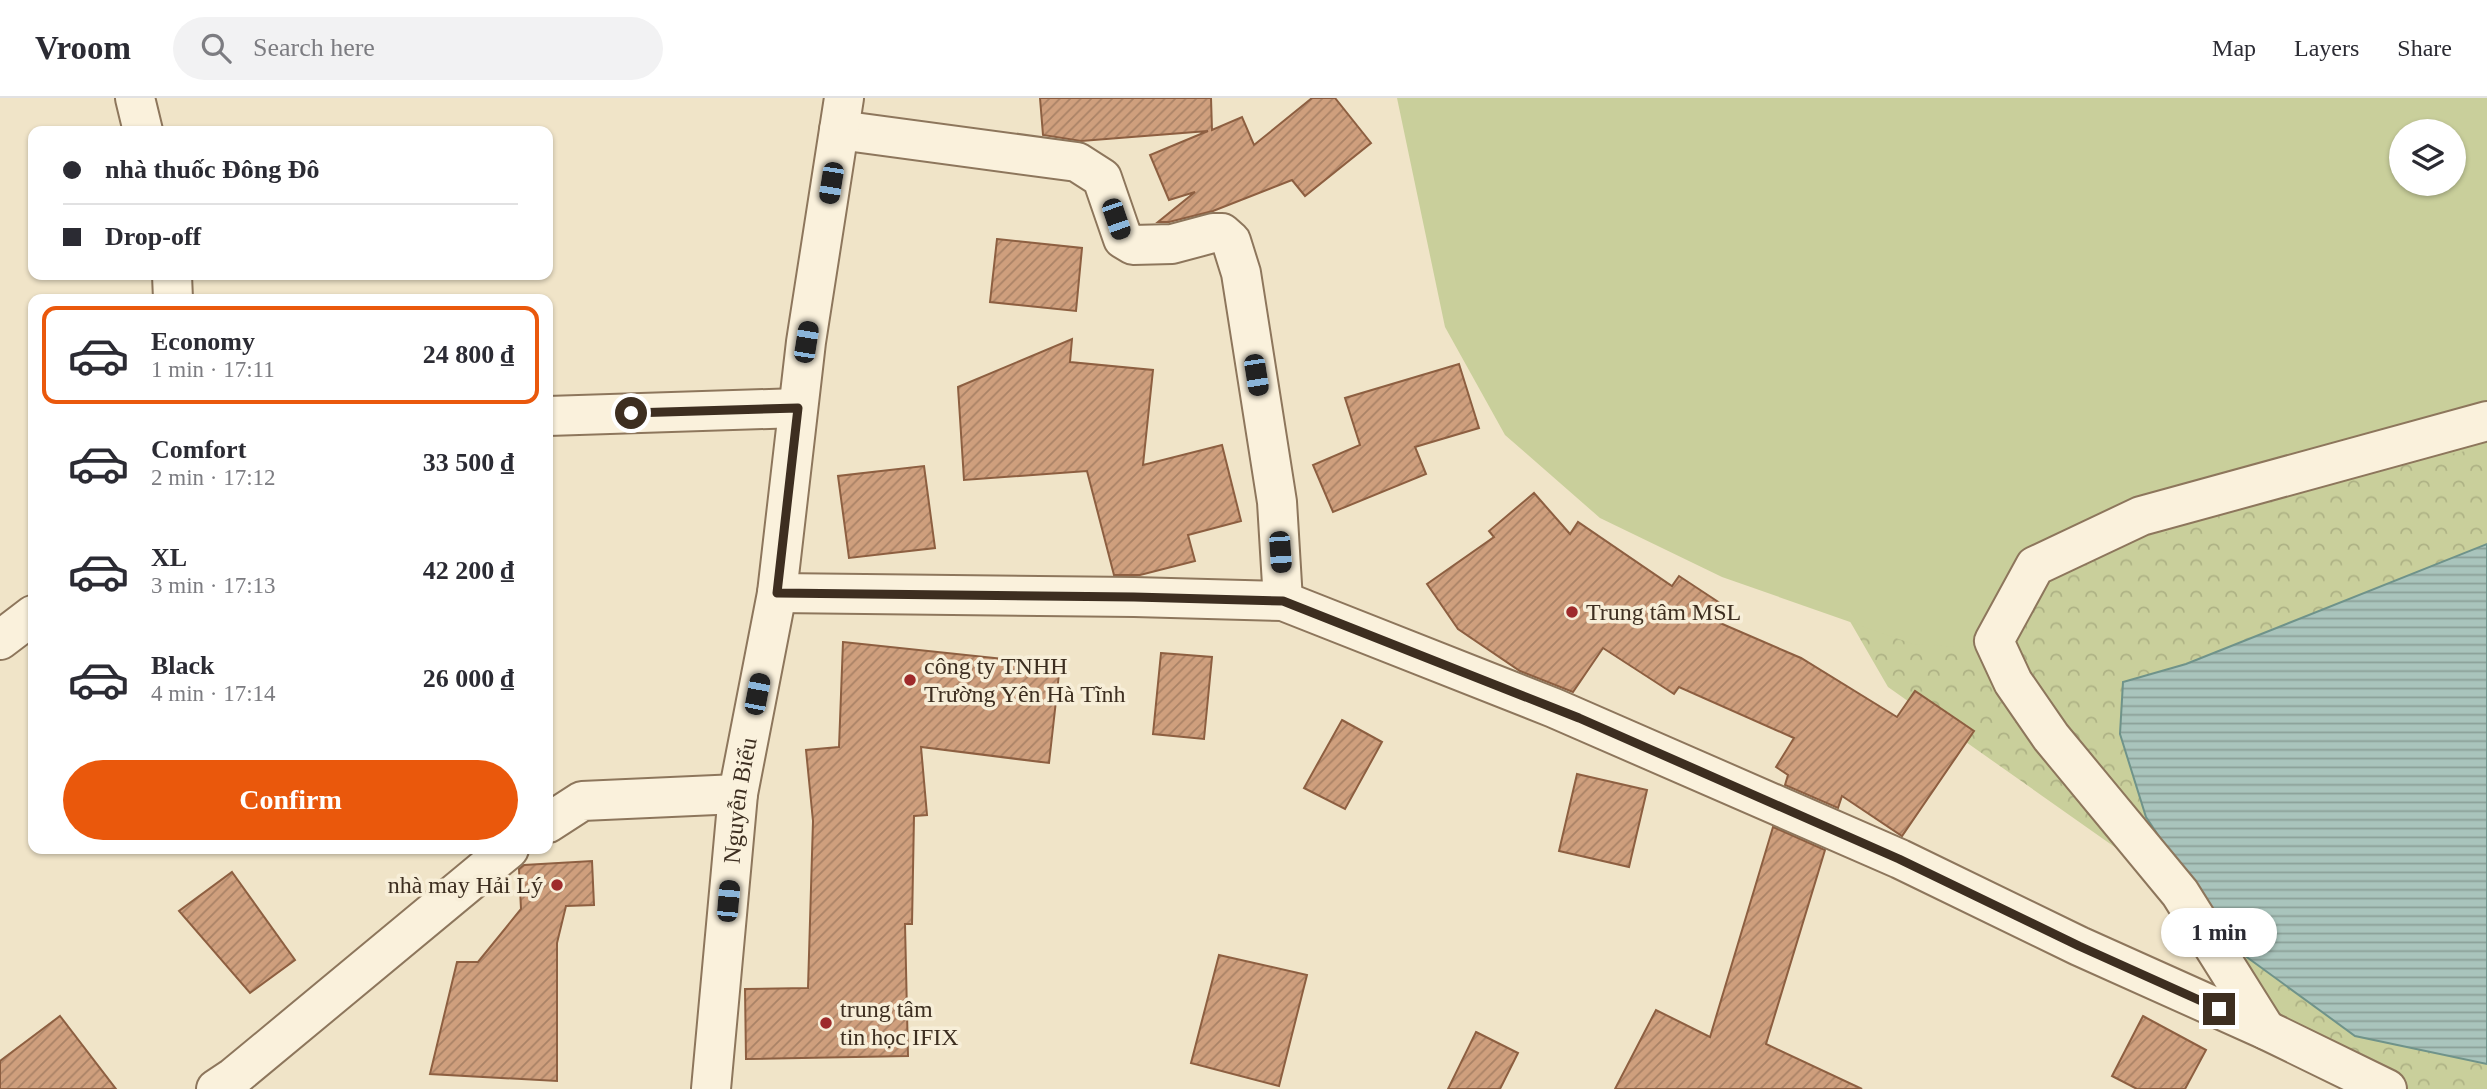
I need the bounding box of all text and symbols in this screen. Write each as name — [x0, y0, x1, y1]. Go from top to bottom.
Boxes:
search box — [173, 17, 663, 80]
icon: search — [197, 29, 235, 67]
text: Vroom — [35, 30, 131, 66]
text: Search here — [253, 33, 375, 62]
text: Map — [2212, 35, 2256, 61]
text: Layers — [2294, 35, 2359, 61]
text: Share — [2397, 35, 2452, 61]
map controls — [2389, 119, 2466, 196]
button: layers — [2389, 119, 2466, 196]
text: nhà thuốc Đông Đô — [105, 155, 320, 184]
car — [818, 161, 845, 205]
car — [1100, 196, 1133, 242]
text: Drop-off — [105, 222, 201, 251]
car — [793, 320, 820, 364]
icon: car — [67, 324, 130, 387]
text: Economy — [151, 327, 255, 356]
text: 24 800 ₫ — [423, 340, 514, 369]
car — [1243, 353, 1270, 397]
text: 1 min · 17:11 — [151, 357, 275, 382]
route start — [615, 397, 647, 429]
icon: car — [67, 432, 130, 495]
text: Comfort — [151, 435, 246, 464]
text: 33 500 ₫ — [423, 448, 514, 477]
text: 2 min · 17:12 — [151, 465, 276, 490]
car — [1269, 530, 1292, 574]
icon: car — [67, 540, 130, 603]
text: XL — [151, 543, 187, 572]
text: 42 200 ₫ — [423, 556, 514, 585]
text: 3 min · 17:13 — [151, 573, 276, 598]
place label: Trung tâm MSL — [1586, 599, 1741, 625]
marker: Trung tâm MSL — [1564, 604, 1580, 620]
icon: car — [67, 648, 130, 711]
text: Black — [151, 651, 215, 680]
place label: công ty TNHH Trường Yên Hà Tĩnh — [924, 653, 1125, 707]
text: 26 000 ₫ — [423, 664, 514, 693]
car — [743, 671, 772, 717]
marker: công ty TNHH Trường Yên Hà Tĩnh — [902, 672, 918, 688]
text: 4 min · 17:14 — [151, 681, 276, 706]
street label: Nguyễn Biểu — [719, 735, 762, 865]
button: Confirm — [63, 760, 518, 840]
place label: nhà may Hải Lý — [388, 872, 543, 898]
marker: nhà may Hải Lý — [549, 877, 565, 893]
car — [716, 879, 741, 923]
callout: 1 min — [2161, 908, 2277, 956]
text: 1 min — [2191, 920, 2247, 945]
route end — [2203, 993, 2235, 1025]
place label: trung tâm tin học IFIX — [840, 996, 959, 1050]
marker: trung tâm tin học IFIX — [818, 1015, 834, 1031]

